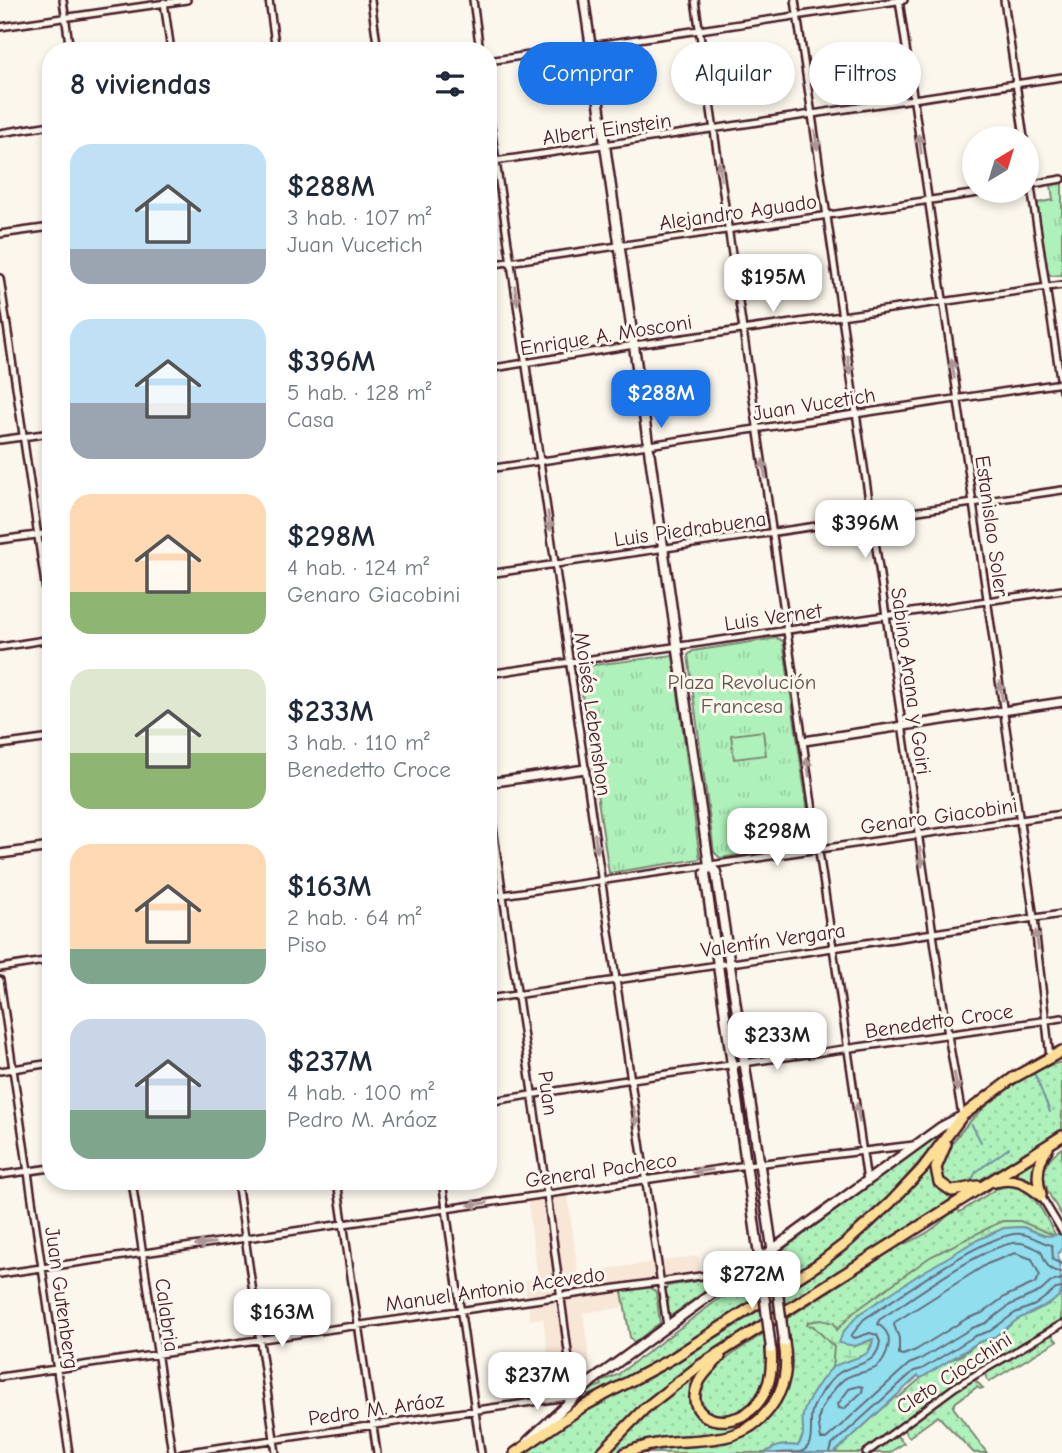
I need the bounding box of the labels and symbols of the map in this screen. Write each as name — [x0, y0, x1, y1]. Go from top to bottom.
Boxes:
street label: Albert Einstein — [541, 108, 673, 150]
north arrow — [962, 126, 1040, 203]
one-way arrow — [811, 129, 822, 151]
one-way arrow — [914, 133, 925, 155]
one-way arrow — [715, 160, 726, 182]
street label: Alejandro Aguado — [658, 189, 818, 235]
pin: $195M — [724, 254, 822, 314]
one-way arrow — [511, 285, 522, 307]
street label: Enrique A. Mosconi — [518, 310, 694, 360]
one-way arrow — [844, 354, 855, 376]
one-way arrow — [948, 358, 959, 380]
pin: $288M — [612, 370, 710, 430]
street label: Juan Vucetich — [751, 382, 877, 426]
street label: Estanislao Soler — [970, 454, 1014, 599]
one-way arrow — [758, 458, 769, 480]
pin: $396M — [816, 500, 914, 560]
street label: Luis Piedrabuena — [612, 506, 768, 552]
one-way arrow — [544, 510, 555, 532]
street label: Sabino Arana y Goiri — [886, 586, 936, 776]
street label: Luis Vernet — [723, 598, 824, 636]
street label: Moisés Lebenshon — [570, 631, 616, 797]
park label: Plaza Revolución Francesa — [668, 670, 816, 718]
one-way arrow — [995, 680, 1006, 702]
one-way arrow — [802, 756, 813, 778]
street label: Genaro Giacobini — [859, 793, 1019, 839]
pin: $298M — [728, 808, 826, 868]
one-way arrow — [591, 832, 602, 854]
one-way arrow — [916, 846, 927, 868]
street label: Valentín Vergara — [699, 918, 847, 962]
one-way arrow — [1031, 929, 1042, 951]
street label: Benedetto Croce — [863, 999, 1015, 1043]
pin: $233M — [728, 1012, 826, 1072]
street label: Puan — [533, 1069, 563, 1117]
one-way arrow — [951, 1071, 962, 1093]
one-way arrow — [852, 1102, 863, 1124]
one-way arrow — [630, 1105, 641, 1127]
street label: General Pacheco — [524, 1147, 678, 1193]
one-way arrow — [692, 1166, 714, 1177]
one-way arrow — [467, 1199, 489, 1210]
street label: Juan Gutenberg — [40, 1225, 84, 1371]
one-way arrow — [194, 1239, 216, 1250]
pin: $272M — [703, 1252, 801, 1311]
street label: Manuel Antonio Acevedo — [384, 1262, 606, 1316]
street label: Calabria — [150, 1277, 184, 1353]
pin: $163M — [233, 1290, 331, 1349]
street label: Cleto Ciocchini — [892, 1327, 1016, 1419]
pin: $237M — [488, 1352, 586, 1412]
street label: Pedro M. Aráoz — [307, 1388, 445, 1430]

